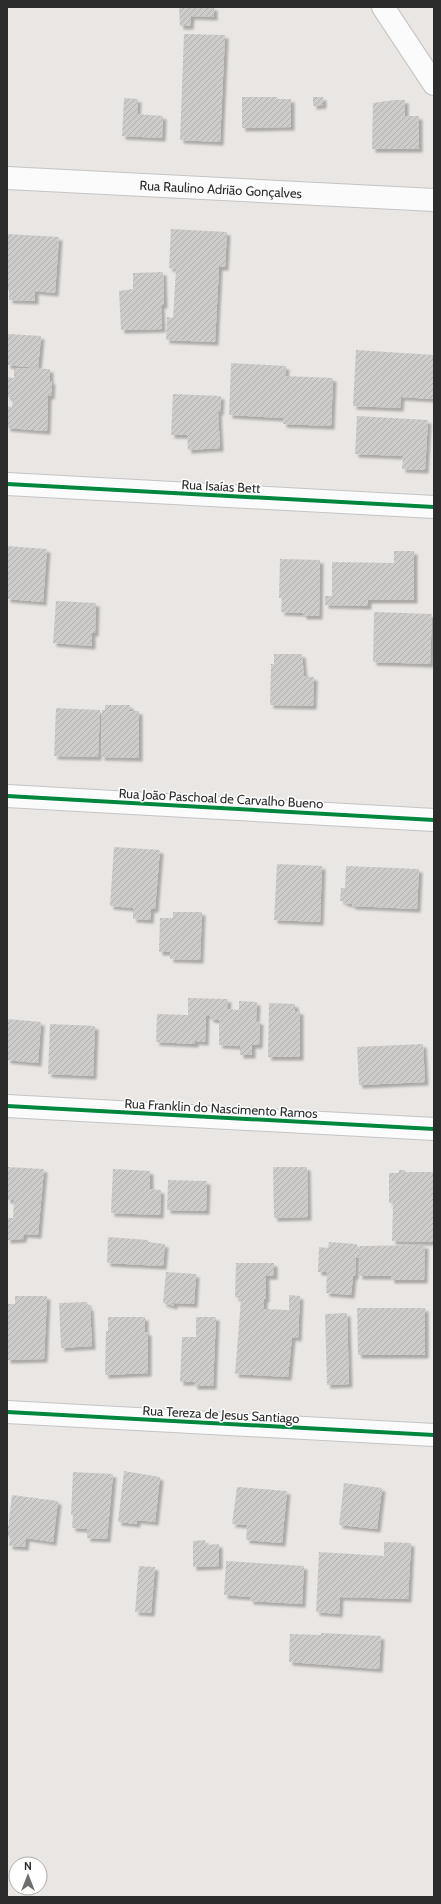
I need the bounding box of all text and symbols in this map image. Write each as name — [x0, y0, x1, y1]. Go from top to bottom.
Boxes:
street label: Rua Raulino Adrião Gonçalves — [139, 177, 303, 201]
street label: Rua Isaías Bett — [181, 476, 261, 496]
street label: Rua João Paschoal de Carvalho Bueno — [118, 785, 324, 811]
street label: Rua Franklin do Nascimento Ramos — [124, 1095, 319, 1121]
street label: Rua Tereza de Jesus Santiago — [142, 1402, 300, 1426]
north arrow — [8, 1856, 48, 1896]
text: N — [24, 1859, 32, 1873]

